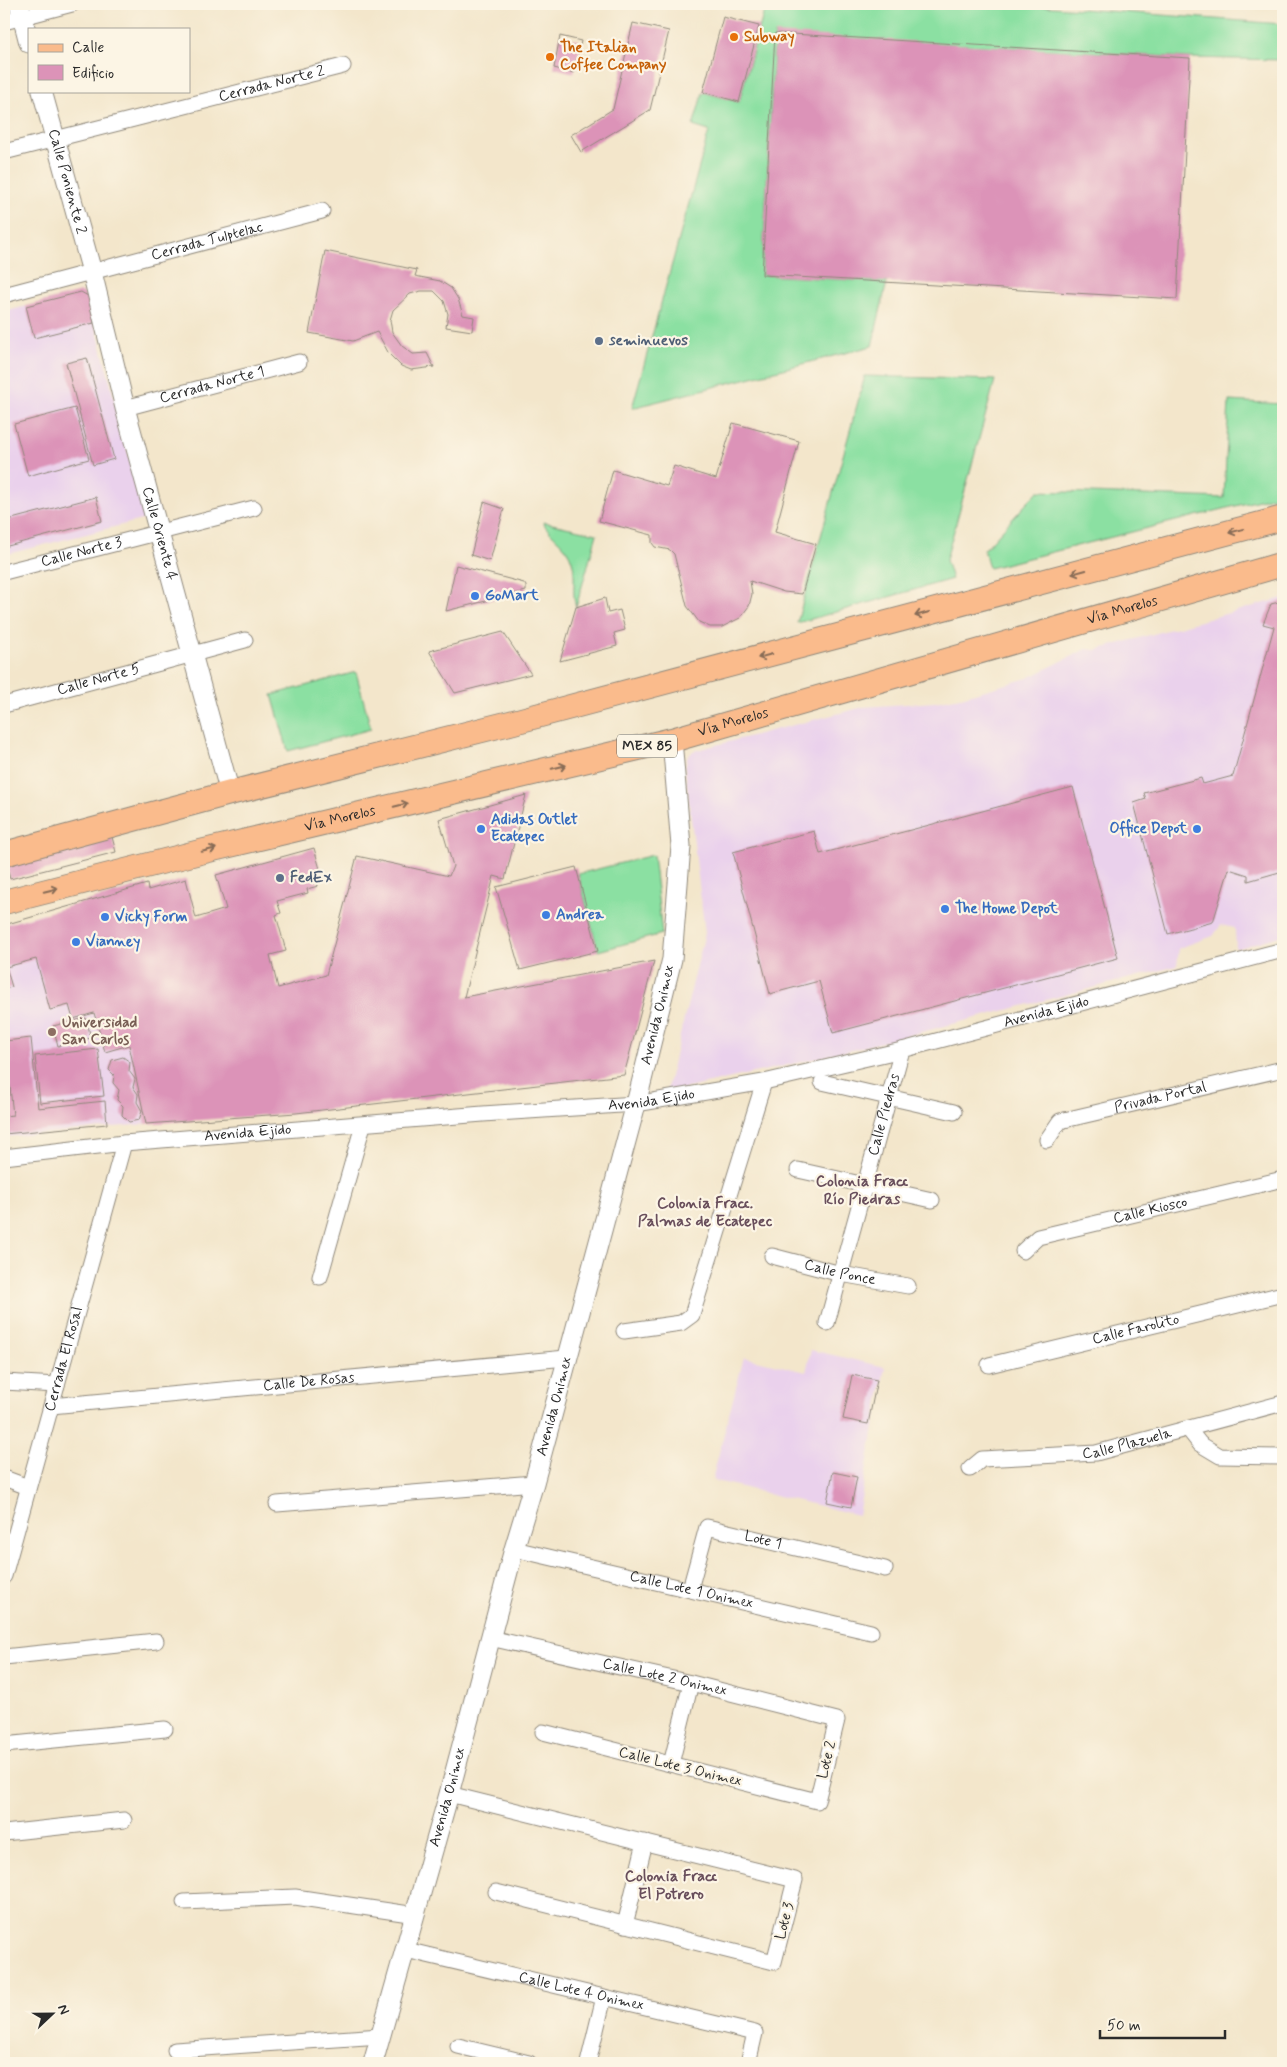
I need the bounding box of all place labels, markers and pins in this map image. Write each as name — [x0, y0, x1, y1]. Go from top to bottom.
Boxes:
place label: Subway — [744, 27, 795, 47]
marker: Subway — [728, 31, 740, 43]
place label: The Italian Coffee Company — [560, 38, 667, 75]
marker: The Italian Coffee Company — [544, 51, 556, 63]
place label: seminuevos — [608, 331, 688, 351]
marker: seminuevos — [593, 335, 605, 347]
place label: GoMart — [485, 586, 540, 606]
marker: GoMart — [469, 590, 481, 602]
place label: Adidas Outlet Ecatepec — [491, 810, 578, 847]
place label: Office Depot — [1109, 818, 1188, 839]
marker: Adidas Outlet Ecatepec — [475, 823, 487, 835]
marker: Office Depot — [1191, 823, 1203, 835]
place label: FedEx — [290, 868, 332, 888]
marker: FedEx — [274, 872, 286, 884]
place label: The Home Depot — [955, 899, 1059, 919]
marker: The Home Depot — [939, 903, 951, 915]
place label: Andrea — [556, 905, 605, 925]
place label: Vicky Form — [115, 907, 187, 927]
marker: Andrea — [540, 909, 552, 921]
marker: Vicky Form — [99, 911, 111, 923]
place label: Vianney — [86, 932, 140, 952]
marker: Vianney — [70, 936, 82, 948]
place label: Universidad San Carlos — [62, 1013, 138, 1050]
marker: Universidad San Carlos — [46, 1026, 58, 1038]

